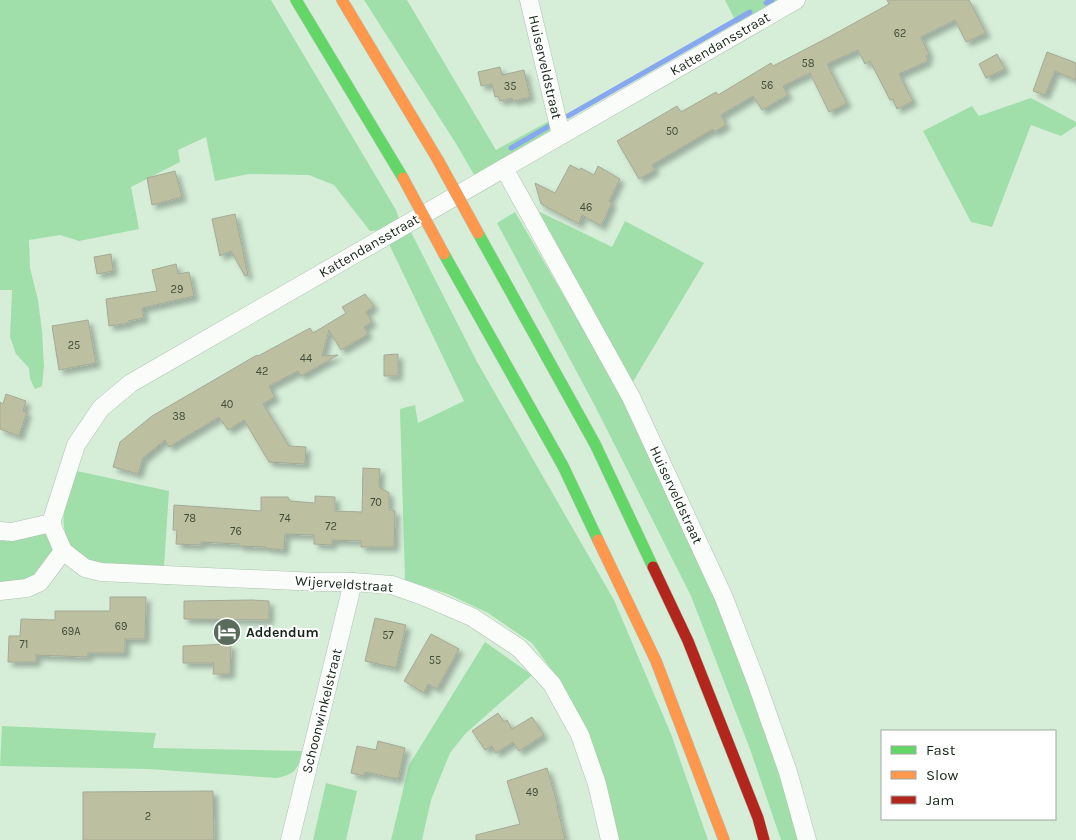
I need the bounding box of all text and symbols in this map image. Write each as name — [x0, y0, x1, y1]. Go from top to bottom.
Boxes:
street label: Kattendansstraat — [667, 9, 773, 79]
street label: Huiserveldstraat — [525, 13, 565, 121]
house number: 62 — [894, 27, 906, 40]
house number: 58 — [802, 57, 815, 70]
house number: 56 — [761, 79, 773, 92]
house number: 35 — [504, 80, 516, 93]
house number: 50 — [666, 125, 678, 138]
house number: 46 — [580, 201, 592, 214]
street label: Kattendansstraat — [316, 211, 422, 281]
house number: 29 — [171, 283, 183, 296]
house number: 25 — [68, 339, 80, 352]
house number: 44 — [300, 352, 312, 365]
house number: 42 — [256, 365, 268, 378]
house number: 40 — [221, 398, 233, 411]
house number: 38 — [172, 410, 186, 423]
street label: Huiserveldstraat — [646, 443, 706, 547]
house number: 70 — [370, 496, 382, 509]
house number: 78 — [184, 512, 196, 525]
house number: 74 — [279, 512, 291, 525]
house number: 72 — [325, 520, 337, 533]
house number: 76 — [230, 525, 242, 538]
street label: Wijerveldstraat — [294, 572, 394, 596]
hotel icon: Addendum — [212, 617, 242, 647]
house number: 69 — [115, 620, 127, 633]
place label: Addendum — [246, 624, 319, 641]
house number: 69A — [62, 625, 81, 638]
house number: 57 — [382, 629, 394, 642]
house number: 71 — [20, 638, 28, 651]
street label: Schoonwinkelstraat — [298, 647, 346, 775]
house number: 55 — [429, 654, 441, 667]
legend — [881, 730, 1056, 820]
text: Fast — [926, 741, 956, 759]
text: Slow — [926, 766, 958, 784]
house number: 49 — [526, 786, 538, 799]
text: Jam — [926, 791, 954, 809]
house number: 2 — [145, 810, 151, 823]

